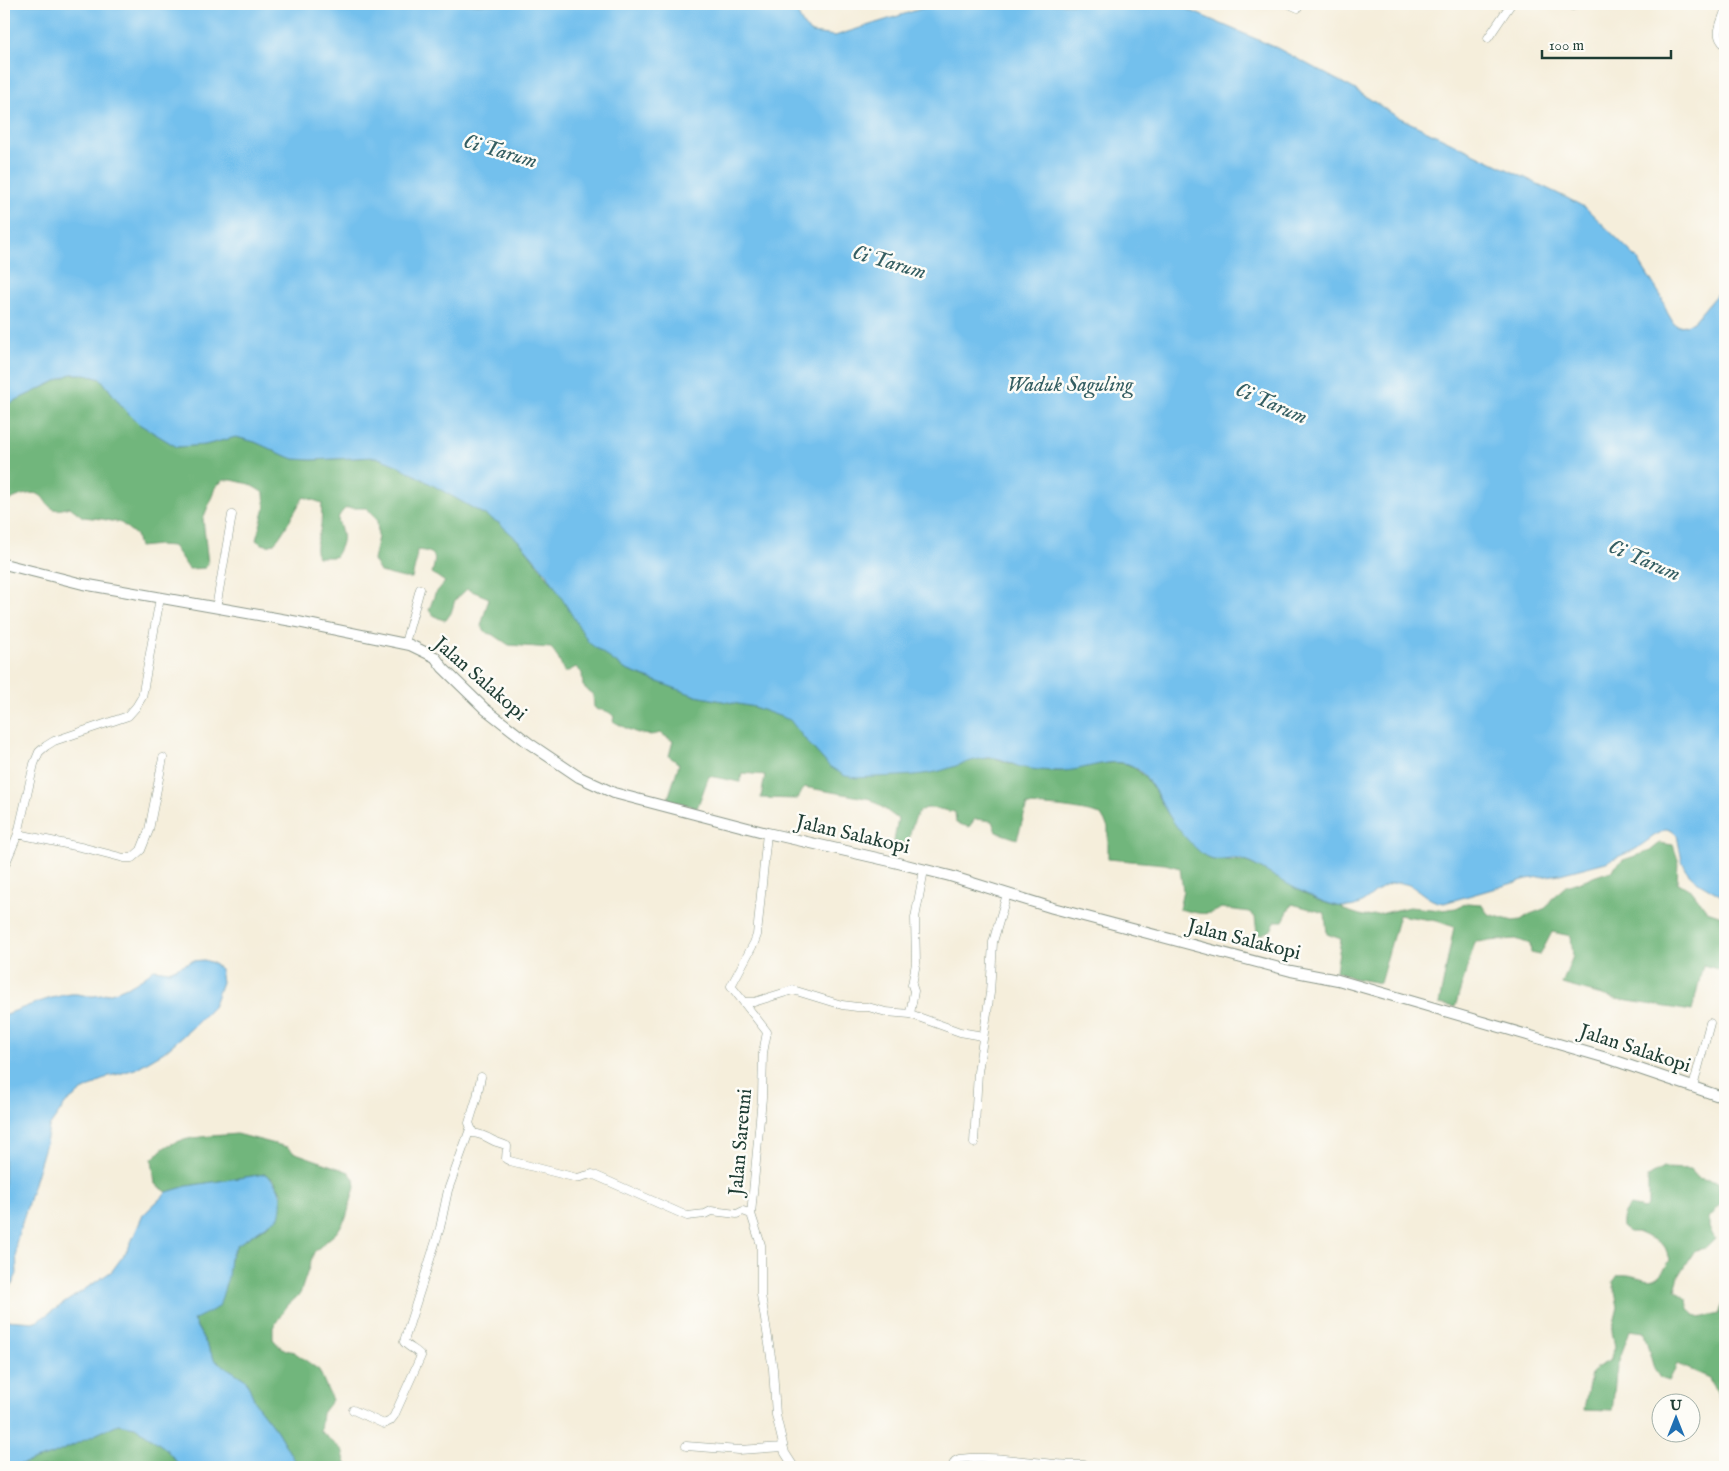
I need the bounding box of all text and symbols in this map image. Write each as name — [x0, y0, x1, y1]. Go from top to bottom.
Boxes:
scale bar — [1542, 28, 1670, 60]
text: 100 m — [1549, 36, 1585, 55]
water label: Ci Tarum — [460, 129, 540, 175]
water label: Ci Tarum — [849, 240, 929, 286]
water label: Waduk Saguling — [1007, 372, 1134, 399]
water label: Ci Tarum — [1231, 377, 1311, 431]
water label: Ci Tarum — [1604, 534, 1684, 588]
street label: Jalan Salakopi — [427, 630, 532, 726]
street label: Jalan Salakopi — [792, 809, 912, 860]
street label: Jalan Salakopi — [1183, 913, 1303, 966]
street label: Jalan Salakopi — [1574, 1019, 1694, 1079]
street label: Jalan Sareuni — [724, 1088, 758, 1198]
north arrow — [1652, 1394, 1702, 1444]
text: U — [1669, 1397, 1683, 1415]

